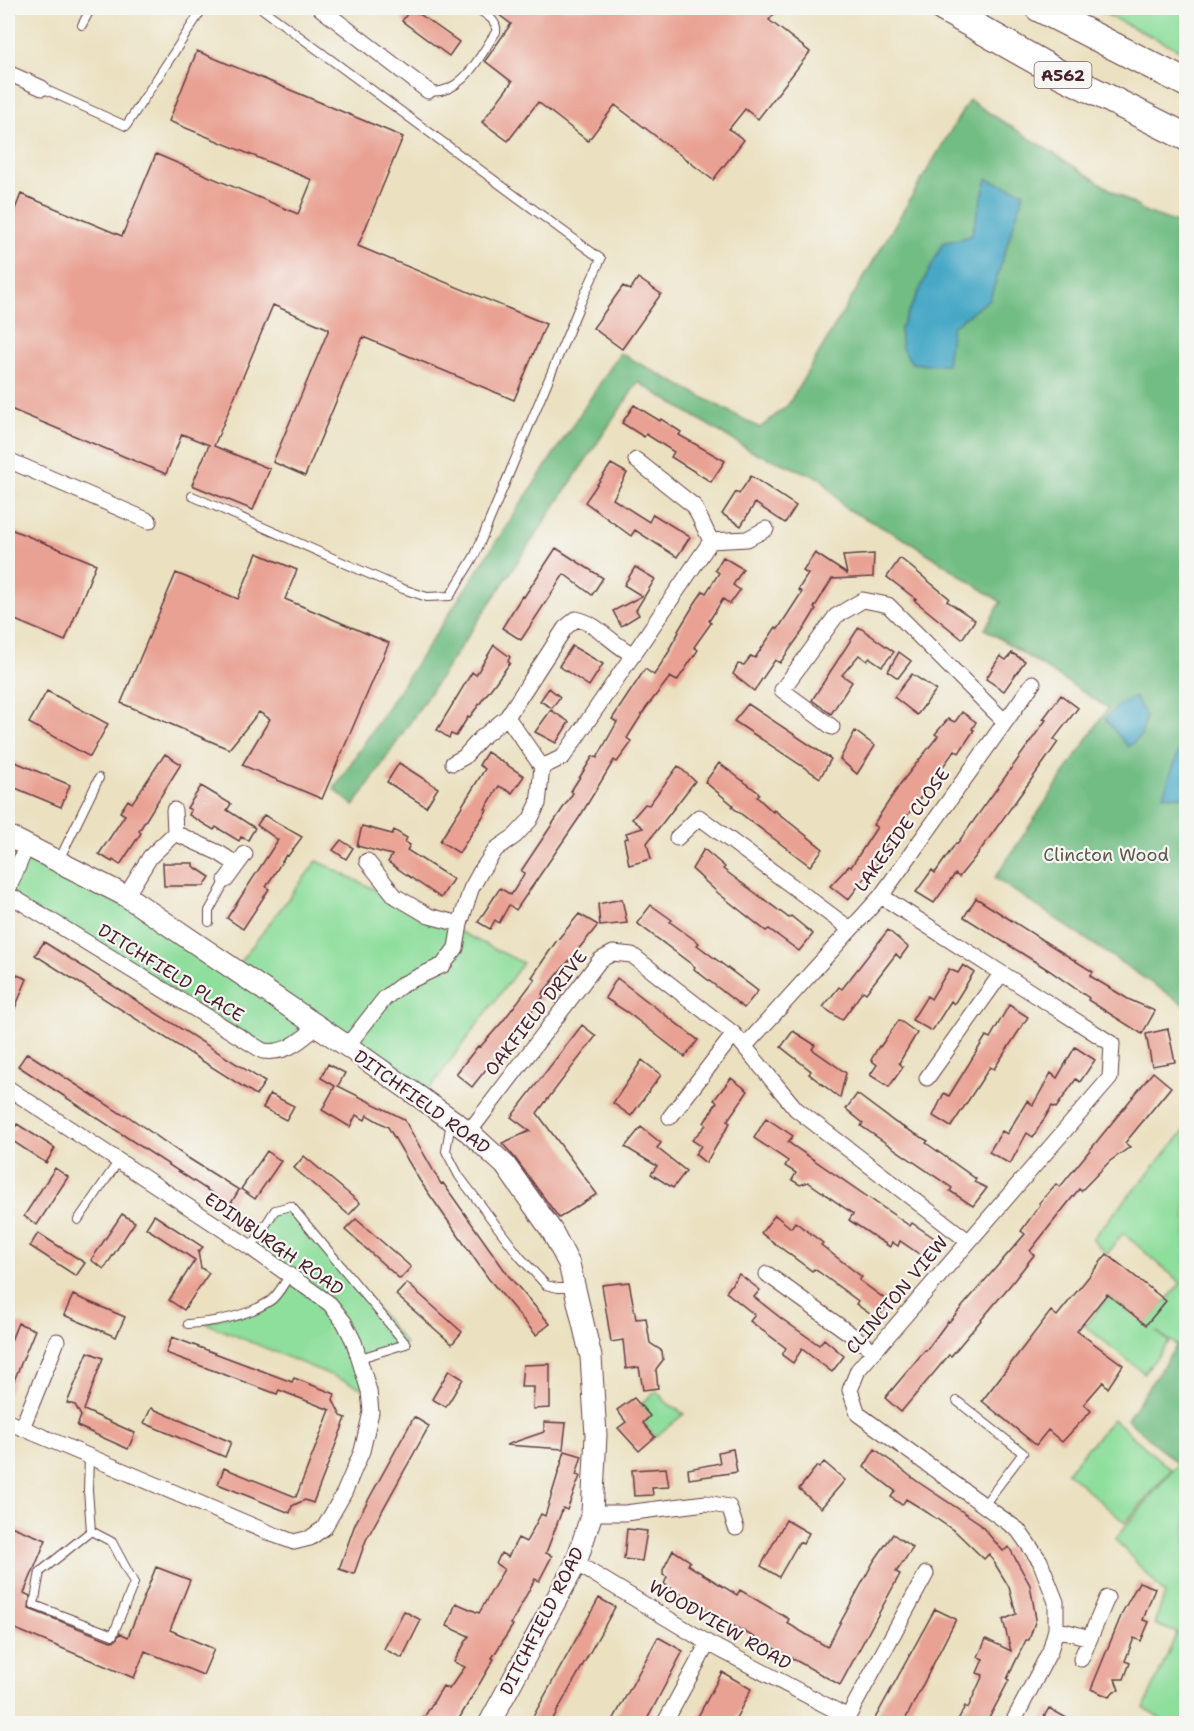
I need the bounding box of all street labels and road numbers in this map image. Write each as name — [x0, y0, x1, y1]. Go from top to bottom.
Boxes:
road number: A562 — [1034, 62, 1092, 88]
street label: LAKESIDE CLOSE — [849, 763, 955, 897]
street label: DITCHFIELD PLACE — [93, 918, 249, 1028]
street label: OAKFIELD DRIVE — [479, 945, 593, 1081]
street label: DITCHFIELD ROAD — [349, 1044, 495, 1160]
street label: EDINBURGH ROAD — [200, 1187, 349, 1301]
street label: CLINCTON VIEW — [840, 1231, 954, 1359]
street label: DITCHFIELD ROAD — [494, 1543, 590, 1699]
street label: WOODVIEW ROAD — [644, 1574, 796, 1676]

